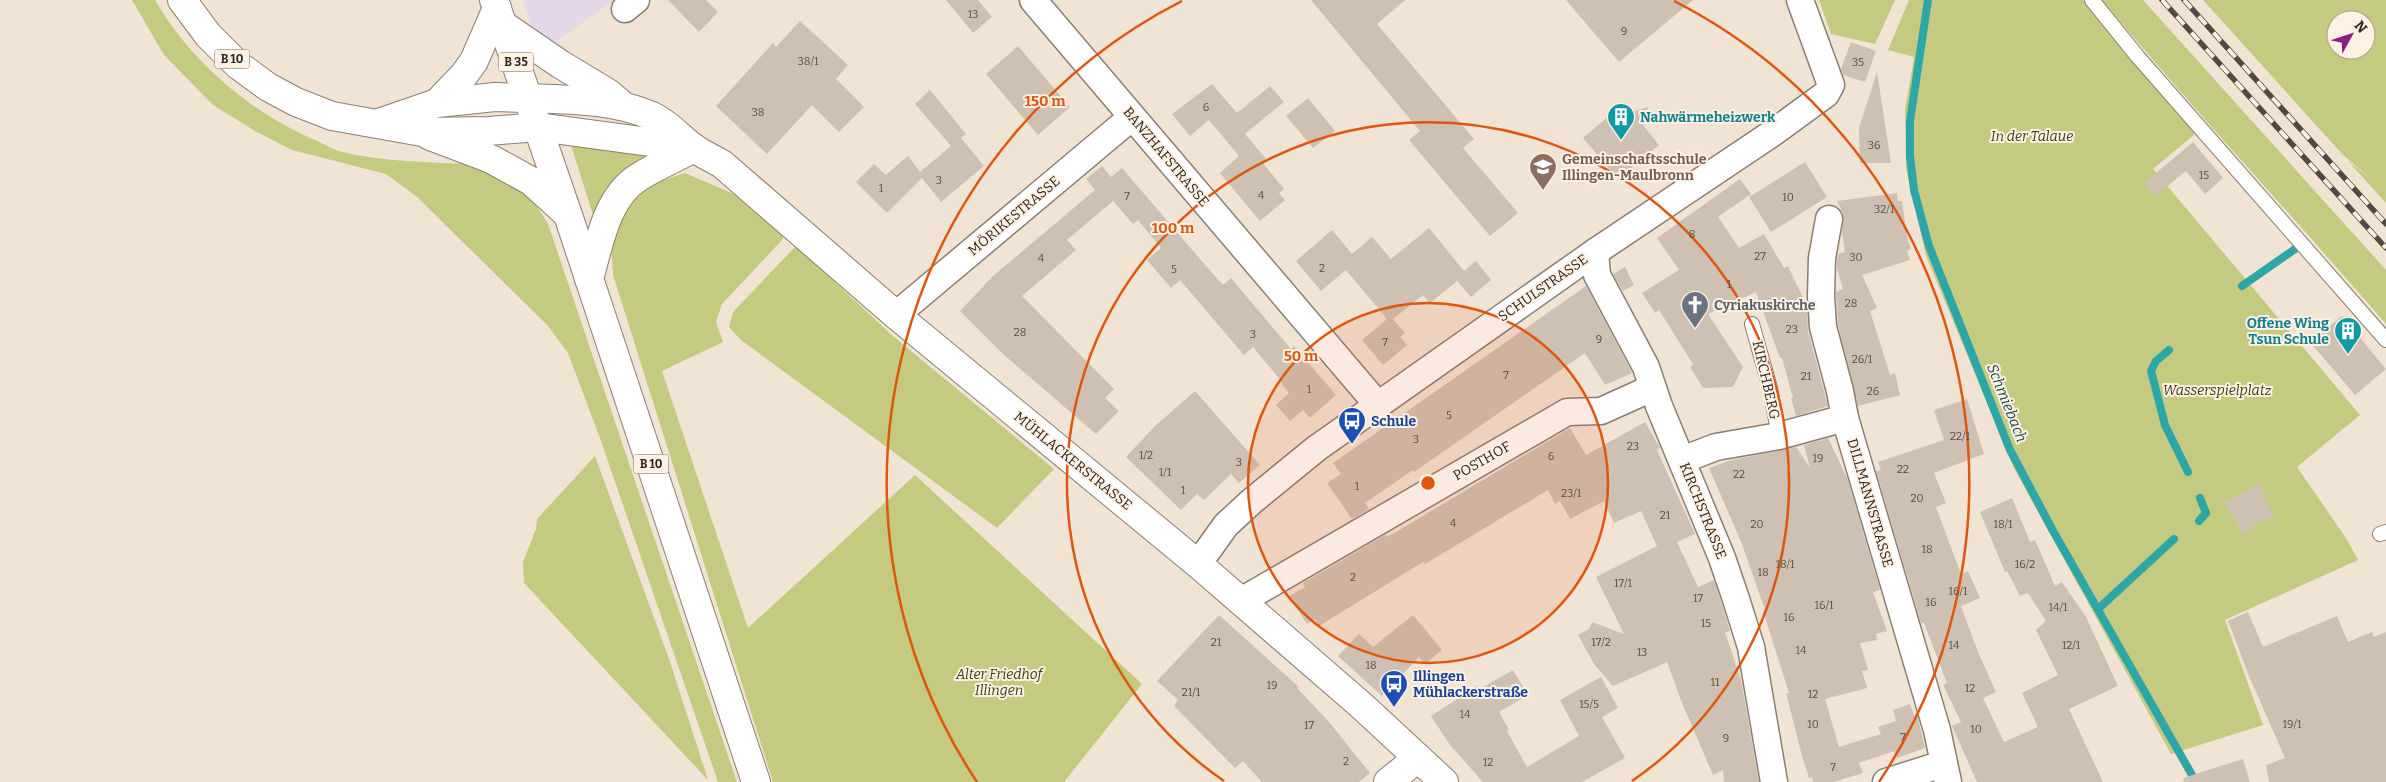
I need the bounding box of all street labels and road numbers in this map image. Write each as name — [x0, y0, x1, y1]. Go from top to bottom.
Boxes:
road number: B 10 — [214, 50, 250, 68]
road number: B 35 — [498, 52, 534, 72]
street label: BANZHAFSTRASSE — [1119, 104, 1213, 210]
street label: MÖRIKESTRASSE — [965, 173, 1063, 259]
street label: SCHULSTRASSE — [1495, 251, 1591, 325]
street label: KIRCHBERG — [1749, 339, 1783, 421]
street label: MÜHLACKERSTRASSE — [1011, 408, 1135, 514]
street label: DILLMANNSTRASSE — [1843, 436, 1897, 570]
street label: POSTHOF — [1450, 438, 1514, 484]
road number: B 10 — [634, 454, 668, 474]
street label: KIRCHSTRASSE — [1676, 460, 1730, 562]

